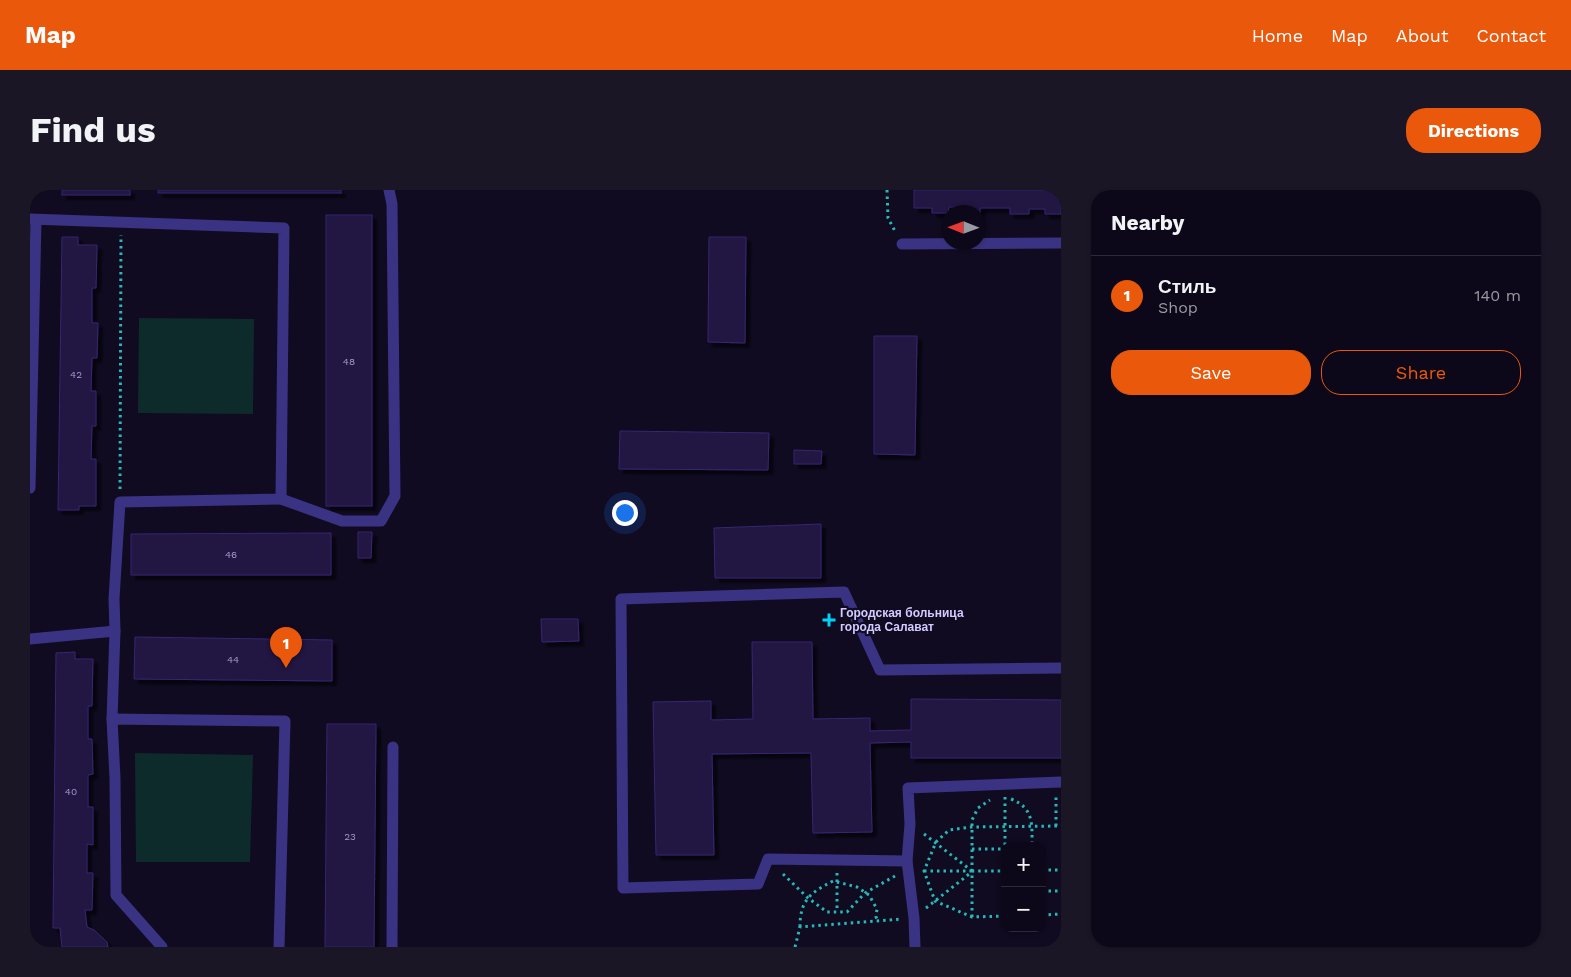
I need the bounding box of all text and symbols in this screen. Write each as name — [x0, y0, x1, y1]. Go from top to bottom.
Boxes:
text: Map — [25, 21, 76, 49]
text: Home — [1252, 25, 1303, 46]
text: Map — [1331, 25, 1368, 46]
text: About — [1396, 25, 1448, 46]
text: Contact — [1476, 25, 1546, 46]
button: Directions — [1406, 108, 1541, 153]
text: Find us — [30, 109, 156, 151]
north arrow — [941, 205, 986, 250]
text: Nearby — [1111, 210, 1184, 235]
text: Стиль — [1158, 275, 1216, 298]
text: 1 — [1124, 286, 1130, 305]
text: 140 m — [1474, 286, 1521, 305]
text: Shop — [1158, 298, 1198, 317]
button: Save — [1111, 350, 1311, 395]
button: Share — [1321, 350, 1521, 395]
house number: 48 — [343, 356, 355, 367]
house number: 42 — [70, 369, 82, 380]
your location — [612, 500, 638, 526]
house number: 46 — [225, 549, 237, 560]
place label: Городская больница города Салават — [840, 606, 964, 634]
marker: Городская больница города Салават — [822, 613, 836, 627]
pin: 1 — [270, 627, 302, 668]
house number: 44 — [227, 654, 239, 665]
house number: 40 — [65, 786, 77, 797]
house number: 23 — [344, 831, 356, 842]
map controls — [1001, 842, 1046, 932]
button: + — [1001, 842, 1046, 887]
button: − — [1001, 887, 1046, 932]

